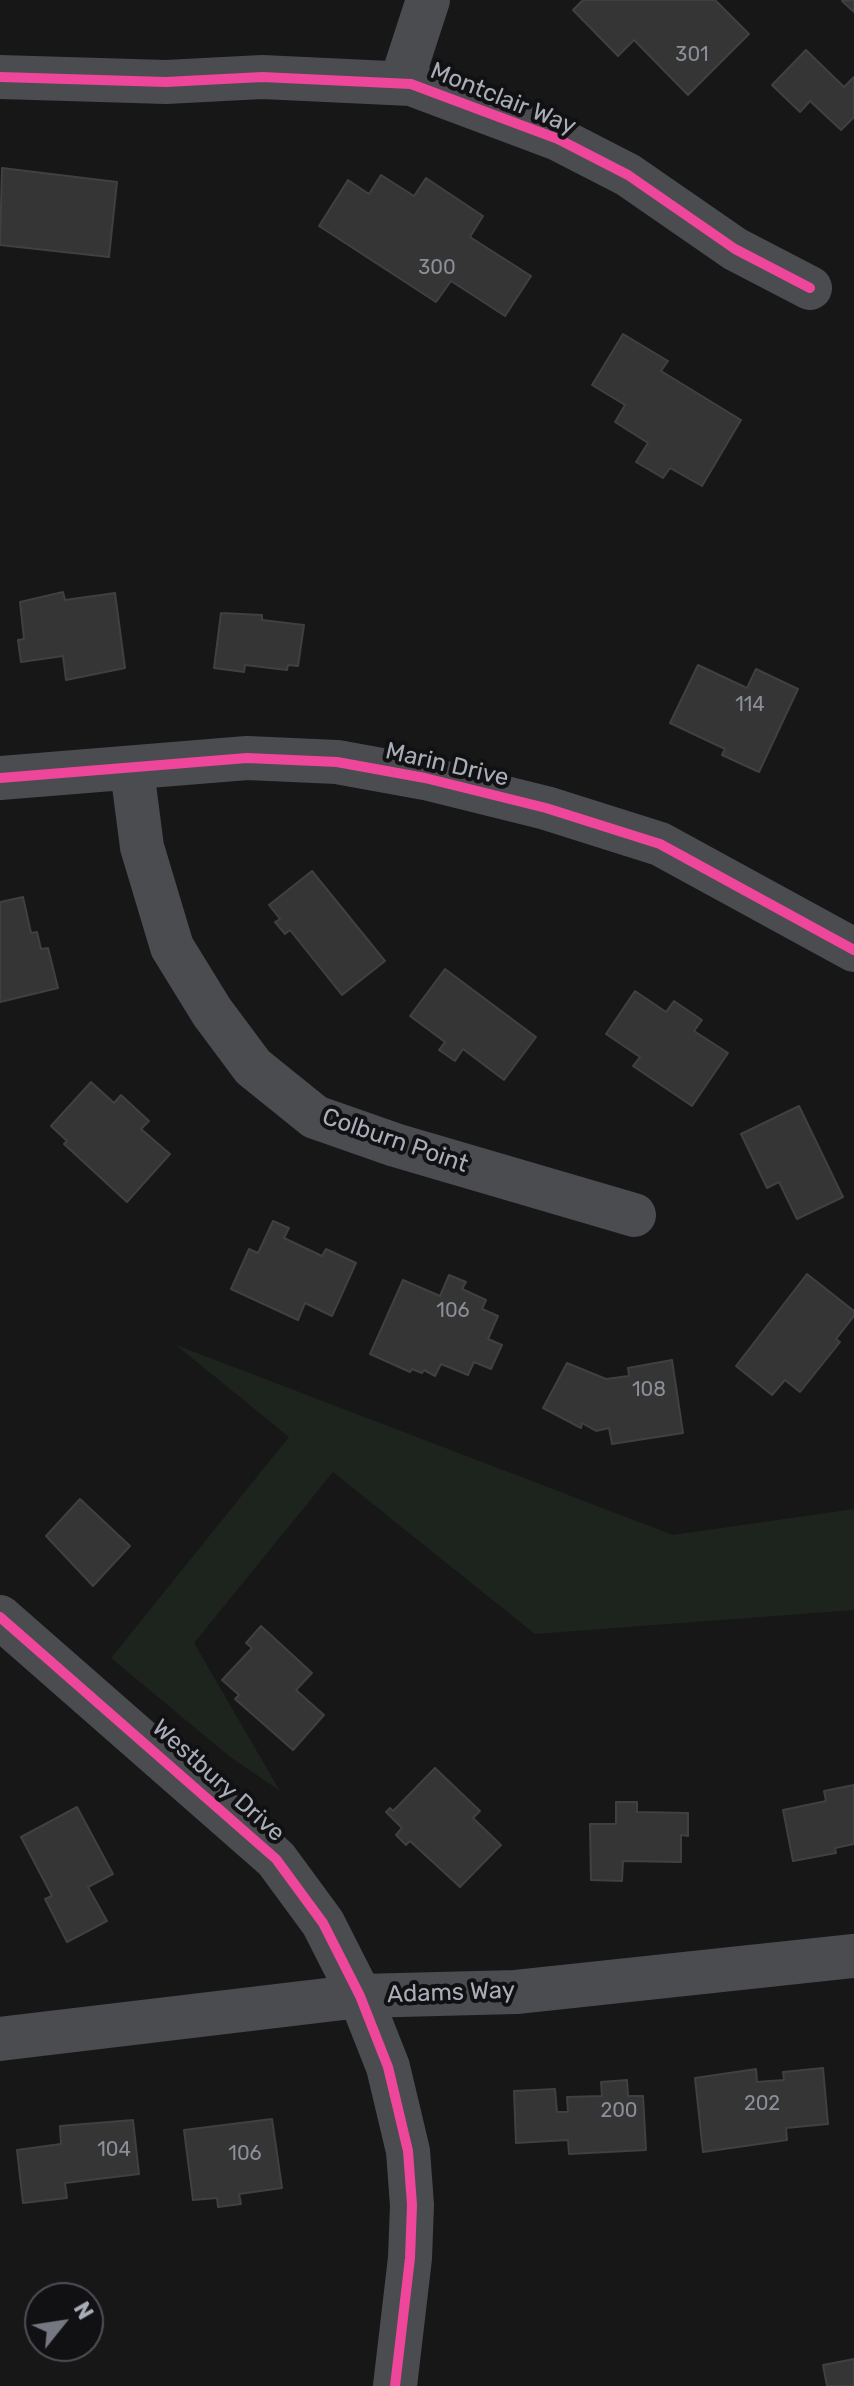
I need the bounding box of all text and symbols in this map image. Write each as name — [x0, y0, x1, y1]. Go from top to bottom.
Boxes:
house number: 301 — [675, 43, 709, 67]
street label: Montclair Way — [426, 57, 580, 141]
house number: 300 — [418, 256, 456, 280]
house number: 114 — [735, 693, 765, 717]
street label: Marin Drive — [383, 737, 511, 793]
street label: Colburn Point — [318, 1103, 472, 1179]
house number: 106 — [436, 1299, 470, 1323]
house number: 108 — [632, 1378, 666, 1402]
street label: Westbury Drive — [146, 1714, 290, 1848]
street label: Adams Way — [387, 1976, 515, 2010]
house number: 202 — [744, 2092, 780, 2116]
house number: 200 — [600, 2099, 638, 2123]
house number: 104 — [97, 2138, 131, 2162]
house number: 106 — [228, 2142, 262, 2166]
north arrow — [24, 2282, 104, 2362]
text: N — [68, 2297, 99, 2324]

